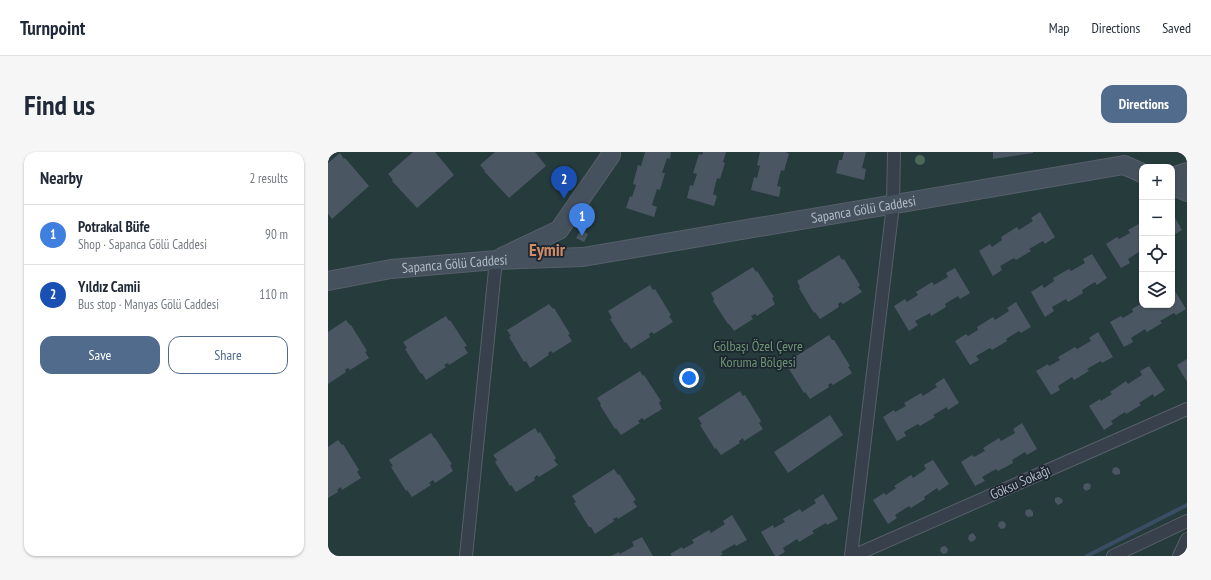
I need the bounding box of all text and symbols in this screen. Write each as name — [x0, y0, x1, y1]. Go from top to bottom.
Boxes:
text: Turnpoint — [20, 16, 85, 40]
text: Map — [1049, 19, 1069, 37]
text: Directions — [1091, 19, 1140, 37]
text: Saved — [1162, 19, 1191, 37]
button: Directions — [1101, 85, 1187, 123]
text: Find us — [24, 86, 95, 123]
map controls — [1139, 164, 1175, 308]
button: + — [1139, 164, 1175, 200]
pin: 2 — [551, 166, 577, 199]
text: Nearby — [40, 167, 83, 189]
text: 2 results — [249, 170, 288, 187]
street label: Sapanca Gölü Caddesi — [810, 192, 917, 227]
button: − — [1139, 200, 1175, 236]
pin: 1 — [569, 203, 595, 236]
text: Potrakal Büfe — [78, 217, 150, 236]
text: 1 — [50, 226, 56, 243]
text: 90 m — [265, 226, 288, 243]
text: Shop · Sapanca Gölü Caddesi — [78, 236, 207, 253]
button: locate — [1139, 236, 1175, 272]
district label: Eymir — [529, 238, 566, 261]
street label: Sapanca Gölü Caddesi — [401, 251, 508, 277]
button: layers — [1139, 272, 1175, 308]
text: Yıldız Camii — [78, 277, 140, 296]
text: 2 — [50, 286, 56, 303]
text: 110 m — [259, 286, 288, 303]
text: Bus stop · Manyas Gölü Caddesi — [78, 296, 219, 313]
button: Save — [40, 336, 160, 374]
button: Share — [168, 336, 288, 374]
park label: Gölbaşı Özel Çevre Koruma Bölgesi — [713, 337, 803, 371]
your location — [679, 368, 699, 388]
street label: Göksu Sokağı — [987, 461, 1053, 503]

